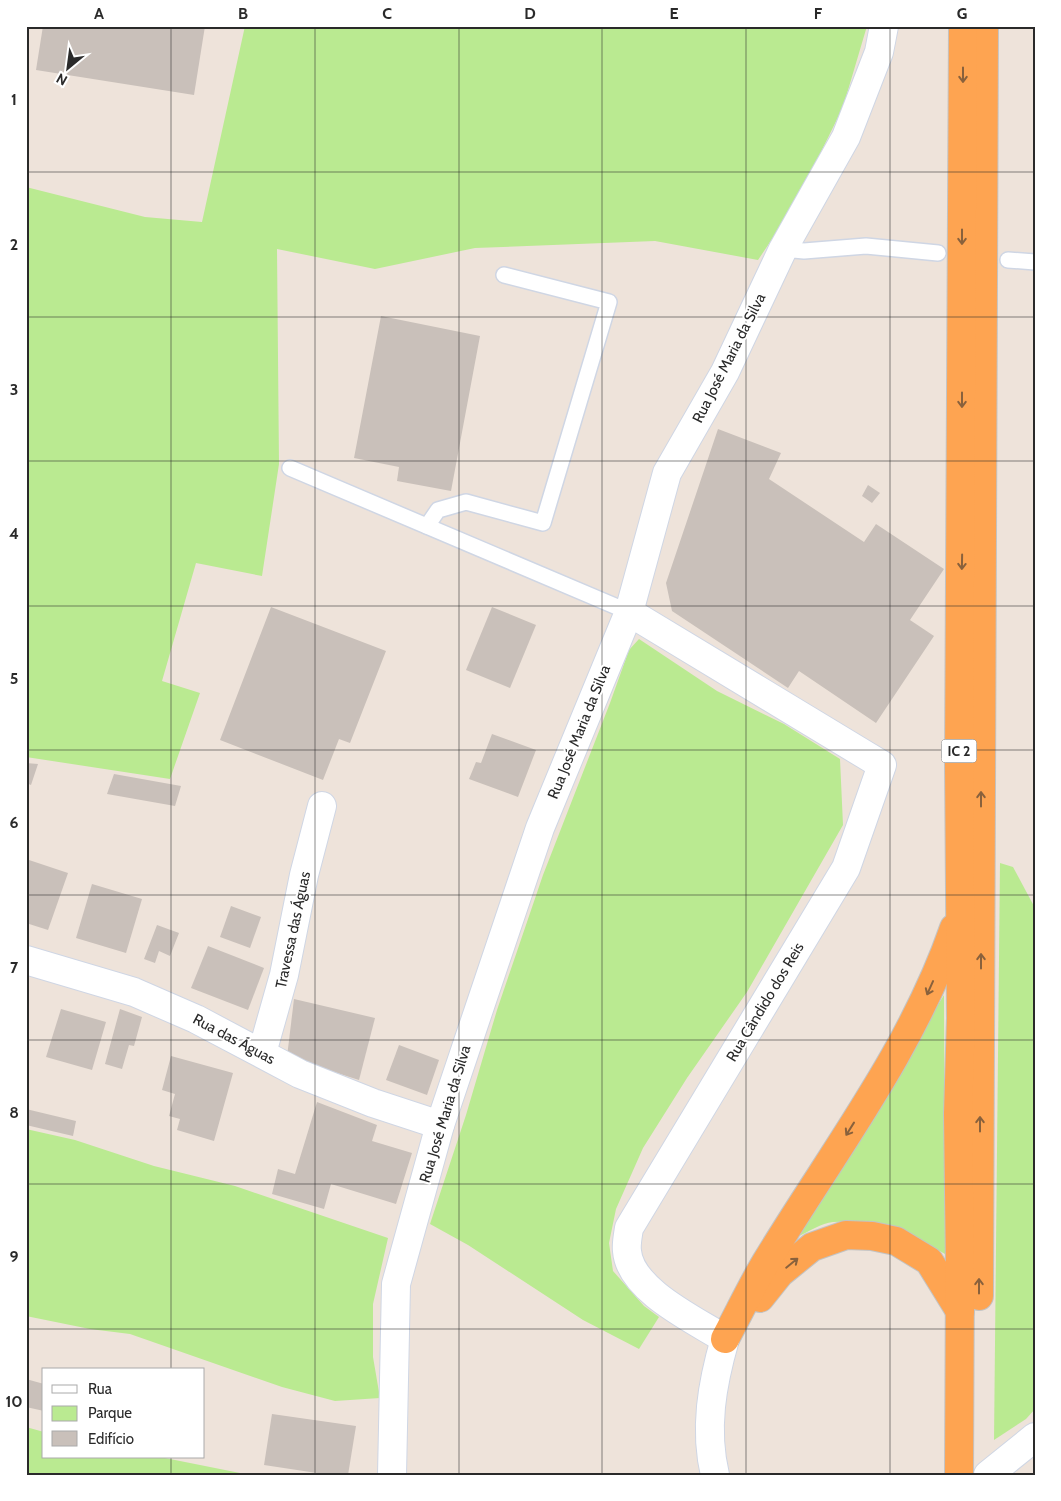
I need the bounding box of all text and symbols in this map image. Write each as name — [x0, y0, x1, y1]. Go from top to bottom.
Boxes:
text: A — [94, 4, 104, 23]
text: B — [238, 4, 248, 23]
text: C — [382, 4, 392, 23]
text: D — [524, 4, 536, 23]
text: E — [669, 4, 679, 23]
text: F — [814, 4, 823, 23]
text: G — [957, 4, 967, 23]
north arrow — [42, 42, 92, 92]
one-way arrow — [958, 66, 968, 83]
text: N — [53, 69, 70, 90]
text: 1 — [11, 90, 17, 109]
one-way arrow — [957, 229, 967, 245]
text: 2 — [10, 235, 18, 254]
street label: Rua José Maria da Silva — [689, 290, 770, 426]
text: 3 — [10, 380, 18, 399]
one-way arrow — [957, 392, 967, 408]
text: 4 — [9, 524, 19, 543]
one-way arrow — [957, 554, 967, 570]
street label: Rua José Maria da Silva — [544, 662, 614, 802]
text: 5 — [10, 669, 18, 688]
road number: IC 2 — [942, 739, 976, 762]
one-way arrow — [976, 791, 986, 807]
text: 6 — [10, 813, 19, 832]
street label: Travessa das Águas — [271, 870, 314, 990]
street label: Rua Cândido dos Reis — [722, 939, 808, 1065]
one-way arrow — [976, 953, 986, 970]
text: 7 — [10, 958, 19, 977]
one-way arrow — [925, 980, 934, 995]
street label: Rua das Águas — [190, 1009, 279, 1068]
street label: Rua José Maria da Silva — [416, 1042, 475, 1185]
text: 8 — [9, 1103, 19, 1122]
one-way arrow — [975, 1116, 985, 1132]
one-way arrow — [844, 1122, 854, 1136]
text: 9 — [10, 1247, 19, 1266]
one-way arrow — [785, 1258, 798, 1269]
one-way arrow — [974, 1278, 984, 1294]
legend — [42, 1368, 205, 1458]
text: Rua — [88, 1380, 113, 1398]
text: 10 — [5, 1392, 23, 1411]
text: Parque — [88, 1404, 132, 1422]
text: Edifício — [88, 1430, 134, 1448]

